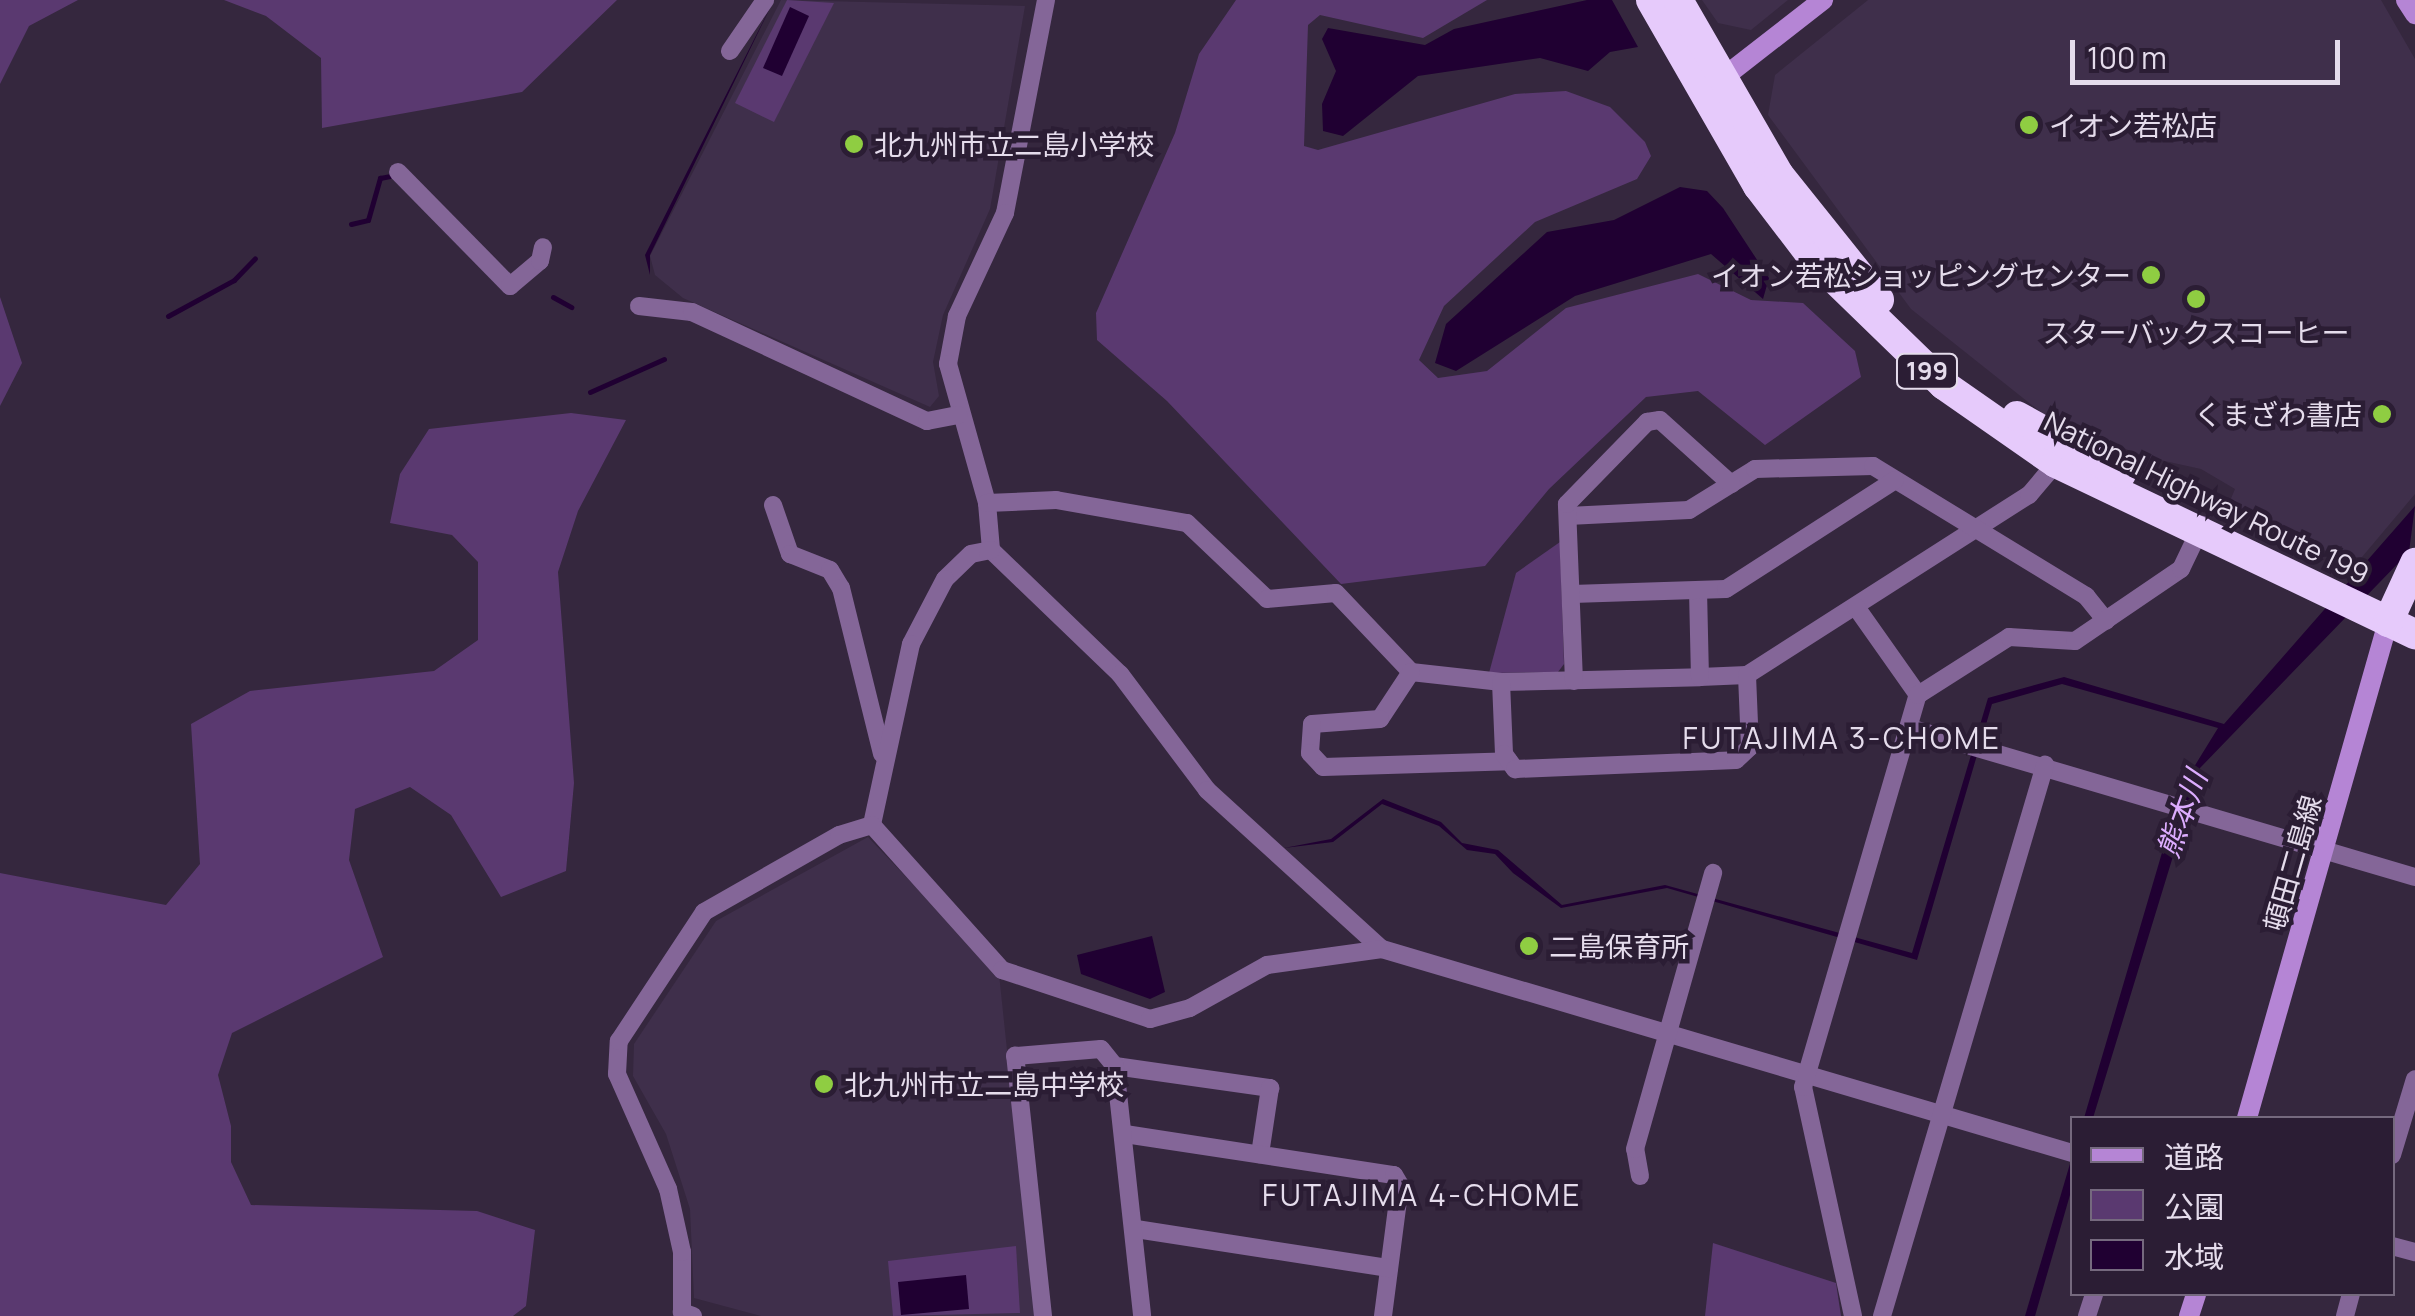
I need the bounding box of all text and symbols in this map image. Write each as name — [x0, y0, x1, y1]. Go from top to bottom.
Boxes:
scale bar — [2075, 20, 2345, 82]
text: 100 m — [2087, 37, 2167, 78]
place label: イオン若松店 — [2049, 108, 2217, 142]
marker: イオン若松店 — [2018, 114, 2040, 136]
place label: 北九州市立二島小学校 — [874, 127, 1154, 161]
marker: 北九州市立二島小学校 — [843, 133, 865, 155]
place label: イオン若松ショッピングセンター — [1711, 258, 2131, 292]
marker: イオン若松ショッピングセンター — [2140, 264, 2162, 286]
marker: スターバックスコーヒー — [2185, 288, 2207, 310]
place label: スターバックスコーヒー — [2042, 315, 2350, 349]
road number: 199 — [1894, 351, 1960, 391]
place label: くまざわ書店 — [2194, 397, 2362, 431]
marker: くまざわ書店 — [2371, 403, 2393, 425]
street label: National Highway Route 199 — [2039, 404, 2375, 590]
district label: FUTAJIMA 3-CHOME — [1683, 720, 2001, 756]
water label: 熊本川 — [2150, 766, 2214, 862]
street label: 頓田二島線 — [2257, 791, 2327, 935]
place label: 二島保育所 — [1549, 929, 1689, 963]
marker: 二島保育所 — [1518, 935, 1540, 957]
place label: 北九州市立二島中学校 — [844, 1067, 1124, 1101]
marker: 北九州市立二島中学校 — [813, 1073, 835, 1095]
legend — [2070, 1116, 2395, 1296]
text: 道路 — [2164, 1136, 2224, 1177]
district label: FUTAJIMA 4-CHOME — [1262, 1177, 1582, 1213]
text: 公園 — [2164, 1186, 2224, 1227]
text: 水域 — [2164, 1236, 2224, 1277]

